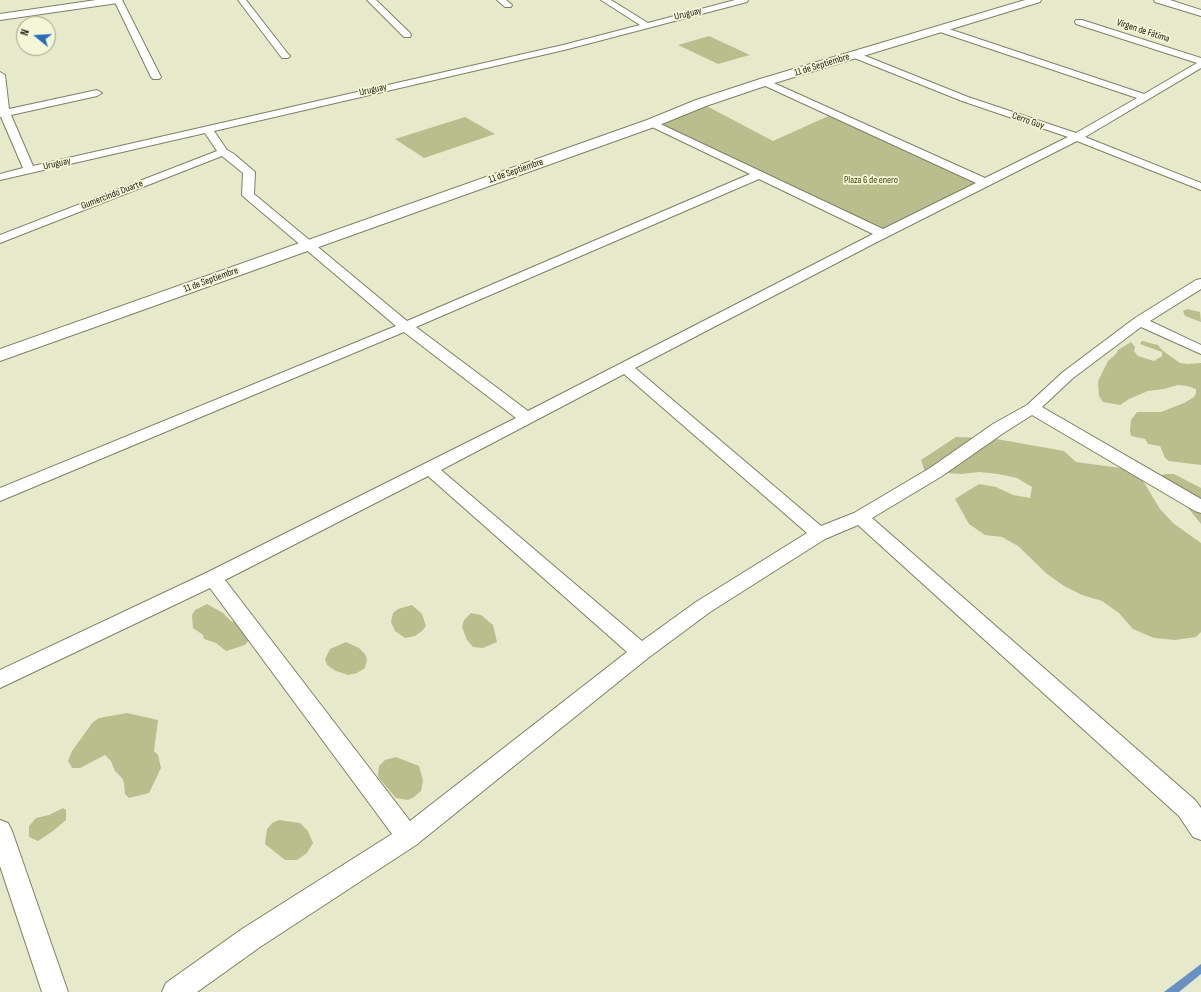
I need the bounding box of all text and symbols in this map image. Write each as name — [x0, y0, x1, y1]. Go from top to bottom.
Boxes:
street label: Uruguay — [673, 5, 703, 23]
north arrow — [16, 16, 56, 56]
street label: Virgen de Fátima — [1115, 17, 1171, 45]
text: N — [18, 28, 32, 37]
street label: 11 de Septiembre — [793, 51, 851, 79]
street label: Uruguay — [358, 81, 388, 99]
street label: Cerro Guy — [1010, 110, 1046, 132]
street label: Uruguay — [42, 155, 72, 173]
street label: 11 de Septiembre — [487, 156, 545, 186]
park label: Plaza 6 de enero — [844, 174, 898, 186]
street label: Gumercindo Duarte — [79, 178, 145, 212]
street label: 11 de Septiembre — [182, 265, 240, 295]

